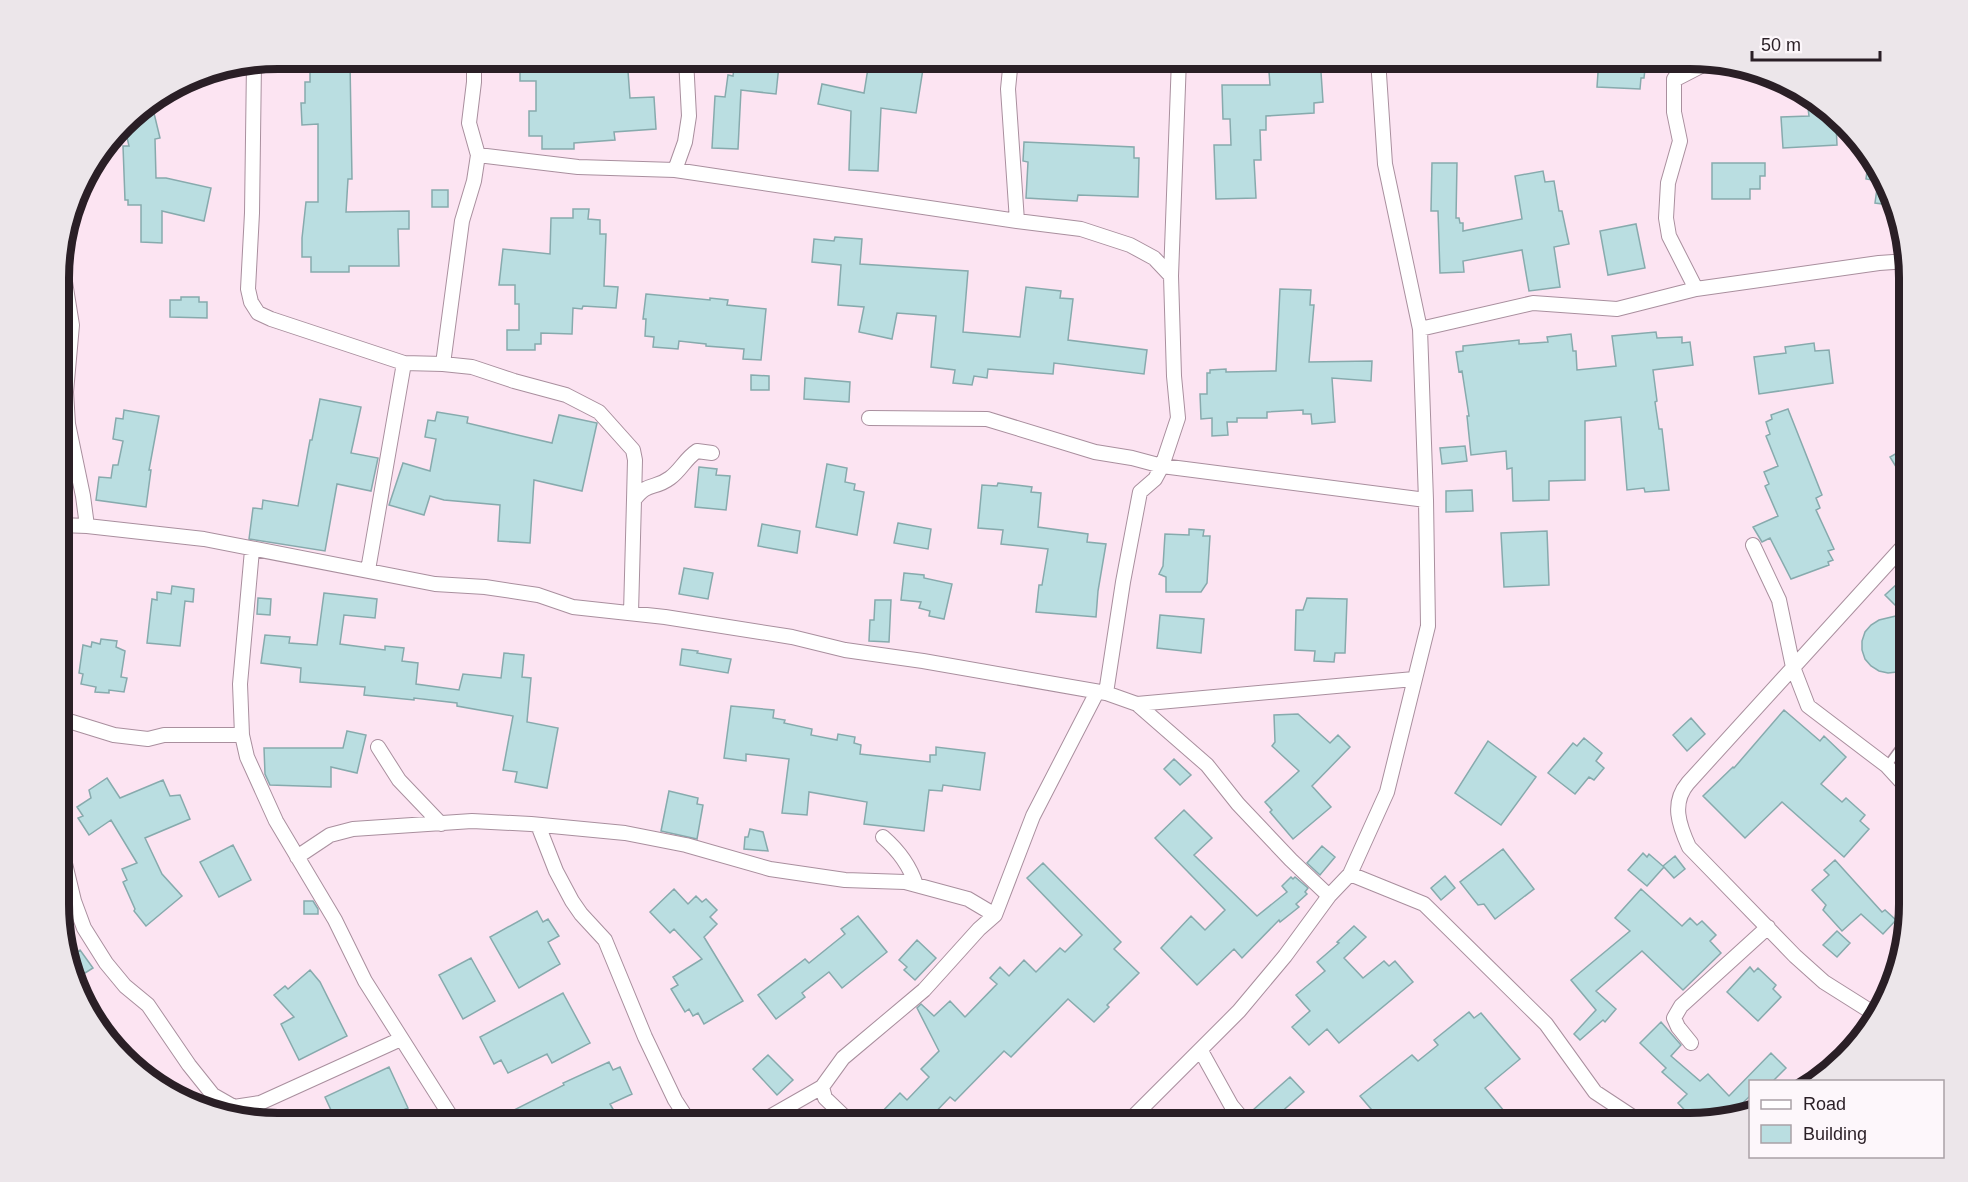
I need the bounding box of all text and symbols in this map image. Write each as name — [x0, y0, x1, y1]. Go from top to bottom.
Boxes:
scale bar — [1752, 24, 1880, 62]
text: 50 m — [1761, 35, 1801, 55]
legend — [1749, 1080, 1944, 1158]
text: Road — [1803, 1094, 1846, 1114]
text: Building — [1803, 1124, 1867, 1144]

